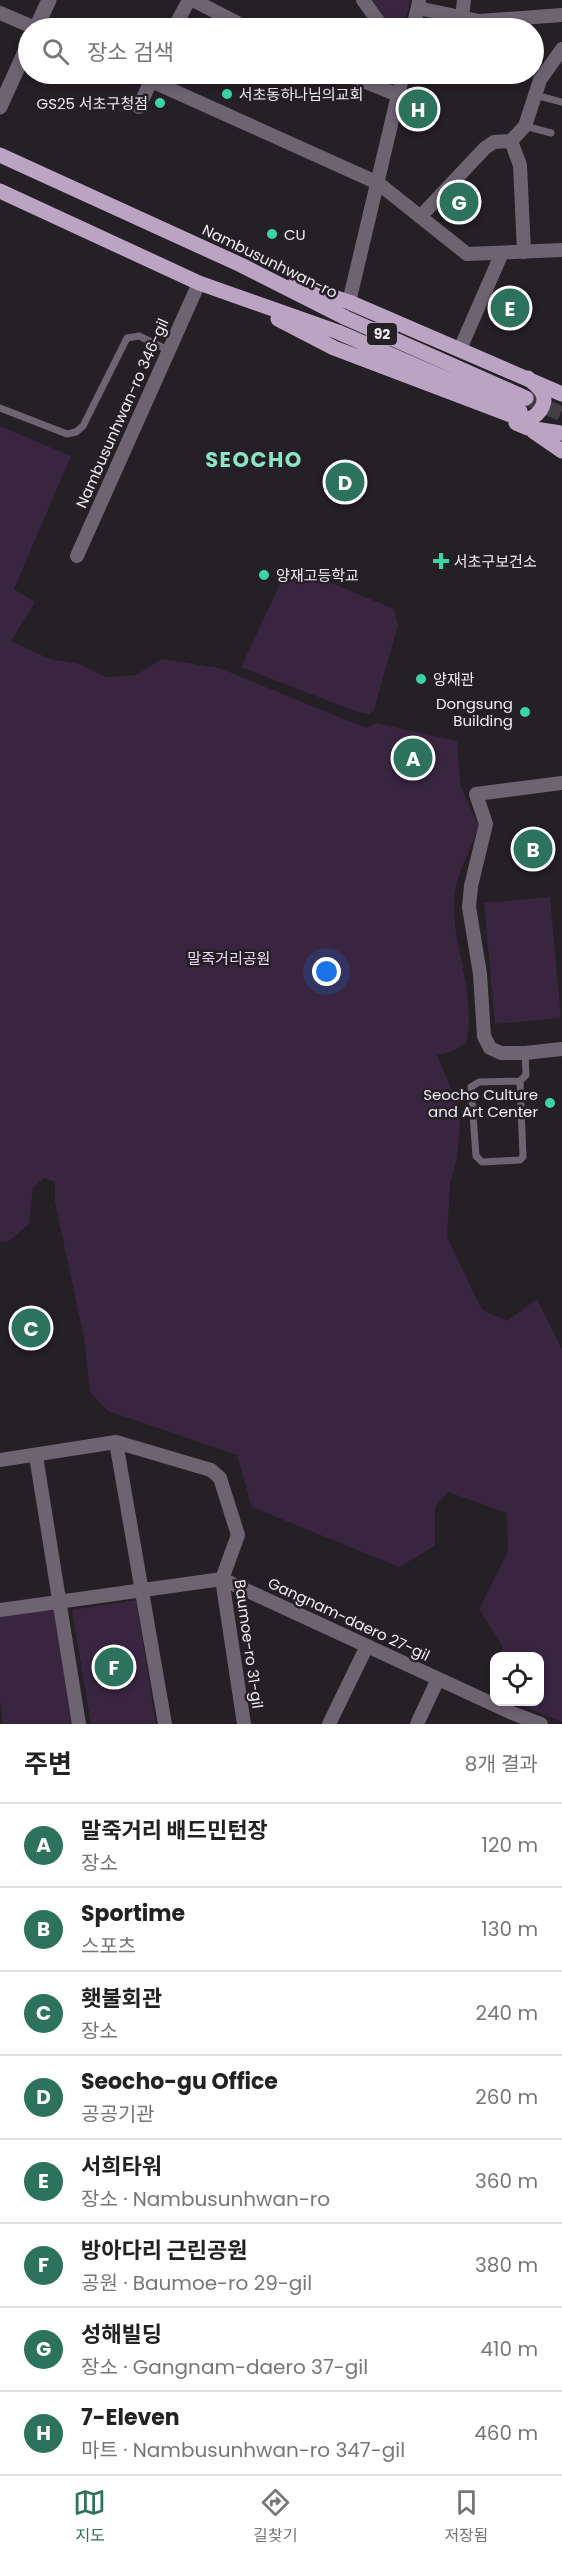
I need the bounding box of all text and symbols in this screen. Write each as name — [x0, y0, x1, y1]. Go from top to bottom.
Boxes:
search box — [18, 18, 544, 84]
icon: search — [39, 35, 72, 68]
text: 장소 검색 — [87, 37, 174, 68]
place label: 서초동하나님의교회 — [239, 84, 363, 105]
pin: H — [398, 86, 438, 132]
marker: 서초동하나님의교회 — [220, 87, 234, 101]
place label: GS25 서초구청점 — [36, 93, 148, 114]
marker: GS25 서초구청점 — [153, 96, 167, 110]
pin: G — [440, 180, 478, 224]
street label: Nambusunhwan-ro — [199, 219, 341, 303]
place label: CU — [284, 224, 306, 245]
marker: CU — [265, 227, 279, 241]
pin: E — [490, 286, 530, 330]
street label: Nambusunhwan-ro 346-gil — [71, 315, 173, 511]
road number: 92 — [367, 323, 397, 345]
district label: SEOCHO — [205, 445, 303, 474]
pin: D — [326, 460, 364, 504]
place label: 서초구보건소 — [454, 551, 537, 572]
marker: 서초구보건소 — [432, 552, 450, 570]
place label: 양재고등학교 — [276, 565, 359, 586]
marker: 양재고등학교 — [257, 568, 271, 582]
place label: 양재관 — [433, 669, 475, 690]
marker: 양재관 — [414, 672, 428, 686]
place label: Dongsung Building — [436, 693, 513, 731]
marker: Dongsung Building — [518, 705, 532, 719]
pin: A — [394, 736, 432, 780]
pin: B — [514, 826, 552, 872]
park label: 말죽거리공원 — [188, 948, 270, 969]
your location — [312, 957, 341, 986]
place label: Seocho Culture and Art Center — [423, 1084, 538, 1122]
marker: Seocho Culture and Art Center — [543, 1096, 557, 1110]
pin: C — [12, 1306, 51, 1350]
street label: Gangnam-daero 27-gil — [265, 1572, 433, 1666]
street label: Baumoe-ro 31-gil — [230, 1578, 268, 1710]
pin: F — [94, 1644, 134, 1690]
map controls — [490, 1652, 544, 1706]
button: locate — [490, 1652, 544, 1706]
text: 주변 — [24, 1746, 72, 1782]
text: 8개 결과 — [465, 1750, 538, 1778]
text: 말죽거리 배드민턴장 — [81, 1815, 268, 1846]
text: A — [36, 1831, 51, 1859]
text: 120 m — [482, 1831, 538, 1859]
text: 장소 — [81, 1849, 118, 1877]
text: Sportime — [81, 1898, 185, 1929]
text: B — [37, 1915, 50, 1943]
text: 130 m — [481, 1915, 538, 1943]
text: 스포츠 — [81, 1932, 136, 1960]
text: 횃불회관 — [81, 1983, 162, 2014]
text: C — [36, 1999, 51, 2027]
text: 240 m — [475, 1999, 538, 2027]
text: 장소 — [81, 2017, 118, 2045]
text: Seocho-gu Office — [81, 2066, 278, 2097]
text: D — [36, 2083, 51, 2111]
text: 260 m — [475, 2083, 538, 2111]
text: 공공기관 — [81, 2100, 155, 2128]
text: 서희타워 — [81, 2151, 162, 2182]
text: E — [38, 2167, 49, 2195]
text: 360 m — [475, 2167, 538, 2195]
text: 장소 · Nambusunhwan-ro — [81, 2185, 330, 2213]
text: 방아다리 근린공원 — [81, 2235, 248, 2266]
text: F — [38, 2251, 49, 2279]
text: 380 m — [475, 2251, 538, 2279]
text: 공원 · Baumoe-ro 29-gil — [81, 2269, 312, 2297]
text: 성해빌딩 — [81, 2319, 162, 2350]
text: G — [36, 2335, 51, 2363]
text: 410 m — [481, 2335, 538, 2363]
text: 장소 · Gangnam-daero 37-gil — [81, 2353, 368, 2381]
text: 7-Eleven — [81, 2402, 180, 2433]
text: H — [36, 2419, 51, 2447]
text: 460 m — [474, 2419, 538, 2447]
text: 마트 · Nambusunhwan-ro 347-gil — [81, 2436, 405, 2464]
tab: 지도 — [73, 2486, 106, 2548]
tab: 길찾기 — [253, 2486, 297, 2548]
tab: 저장됨 — [444, 2486, 489, 2548]

